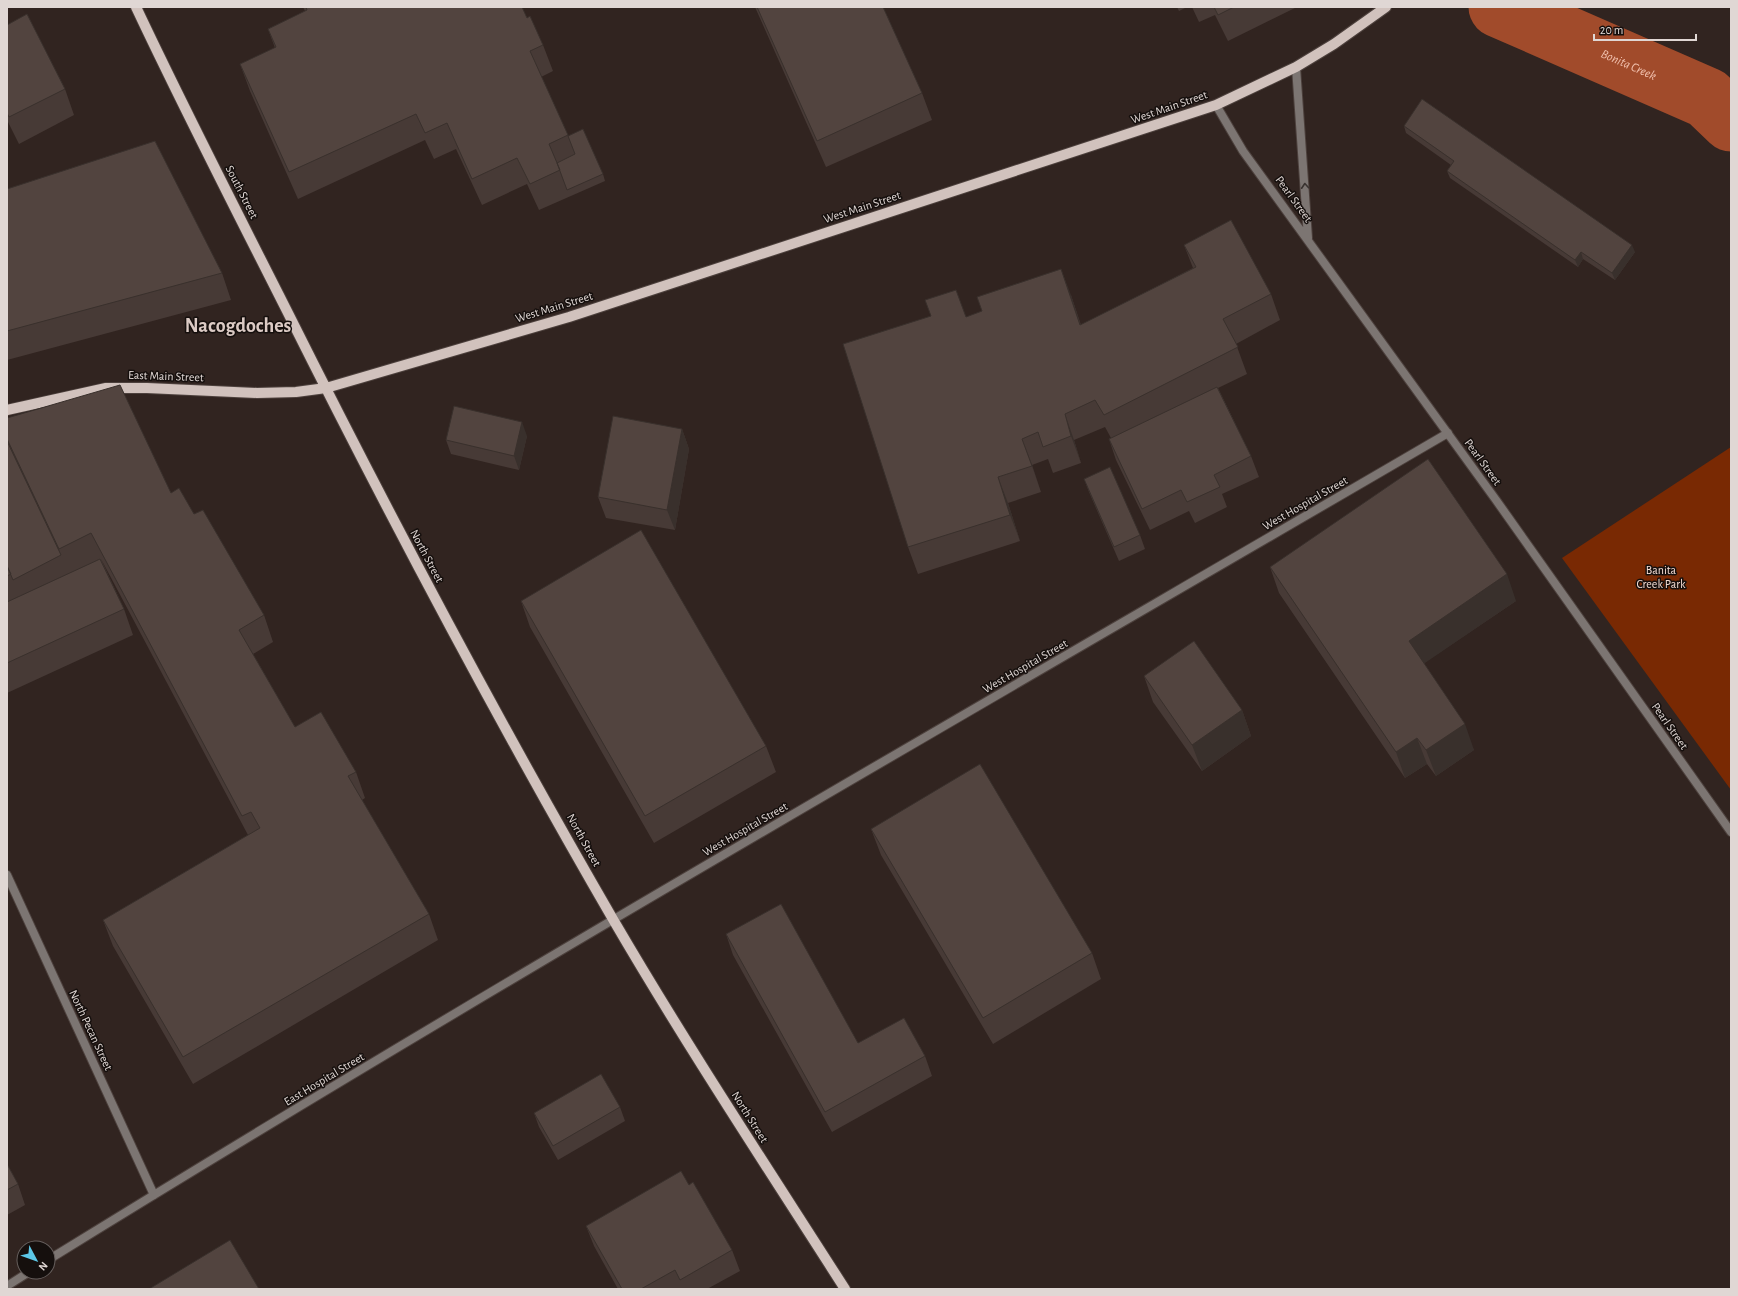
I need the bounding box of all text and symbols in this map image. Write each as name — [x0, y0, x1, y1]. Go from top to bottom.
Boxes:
scale bar — [1594, 16, 1696, 42]
text: 20 m — [1600, 24, 1623, 36]
water label: Bonita Creek — [1599, 48, 1658, 83]
street label: West Main Street — [1129, 88, 1209, 126]
street label: South Street — [224, 164, 261, 221]
street label: Pearl Street — [1273, 174, 1315, 224]
one-way arrow — [1300, 183, 1309, 189]
street label: West Main Street — [822, 189, 902, 225]
street label: West Main Street — [514, 289, 594, 324]
district label: Nacogdoches — [185, 316, 292, 336]
street label: East Main Street — [128, 369, 204, 383]
street label: Pearl Street — [1462, 437, 1504, 487]
street label: West Hospital Street — [1260, 474, 1350, 532]
street label: North Street — [408, 528, 446, 585]
park label: Banita Creek Park — [1636, 564, 1686, 590]
street label: West Hospital Street — [980, 637, 1070, 695]
street label: Pearl Street — [1650, 701, 1690, 752]
street label: West Hospital Street — [700, 800, 790, 858]
street label: North Street — [565, 812, 603, 868]
street label: North Pecan Street — [67, 988, 115, 1072]
street label: East Hospital Street — [282, 1050, 366, 1108]
street label: North Street — [730, 1089, 771, 1145]
north arrow — [16, 1240, 56, 1280]
text: N — [37, 1260, 50, 1273]

